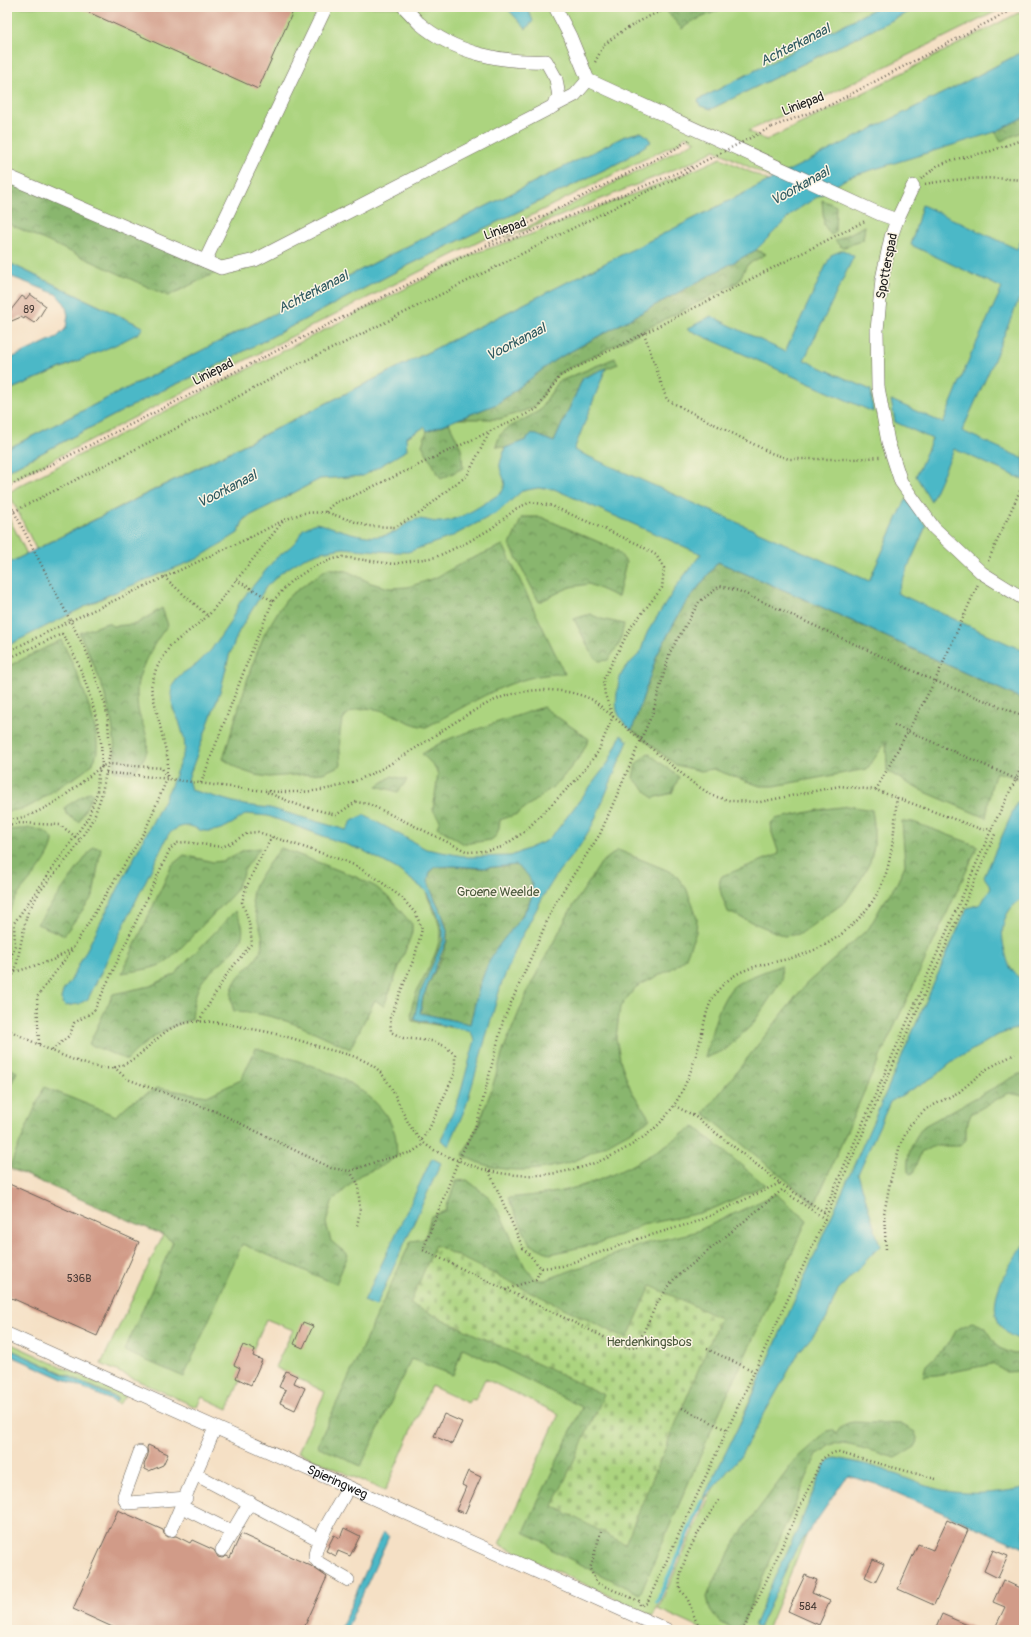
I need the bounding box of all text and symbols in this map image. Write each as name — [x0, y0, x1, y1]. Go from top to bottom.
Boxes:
water label: Achterkanaal — [757, 19, 834, 70]
street label: Liniepad — [780, 89, 826, 119]
water label: Voorkanaal — [768, 162, 834, 209]
street label: Liniepad — [482, 214, 528, 244]
street label: Spotterspad — [873, 232, 901, 300]
water label: Achterkanaal — [275, 266, 352, 317]
house number: 89 — [23, 303, 35, 316]
water label: Voorkanaal — [483, 319, 550, 364]
street label: Liniepad — [190, 355, 236, 389]
water label: Voorkanaal — [194, 466, 261, 511]
park label: Groene Weelde — [457, 884, 540, 900]
house number: 536B — [67, 1272, 91, 1285]
park label: Herdenkingsbos — [607, 1334, 692, 1350]
street label: Spieringweg — [304, 1462, 371, 1503]
house number: 584 — [799, 1600, 818, 1613]

